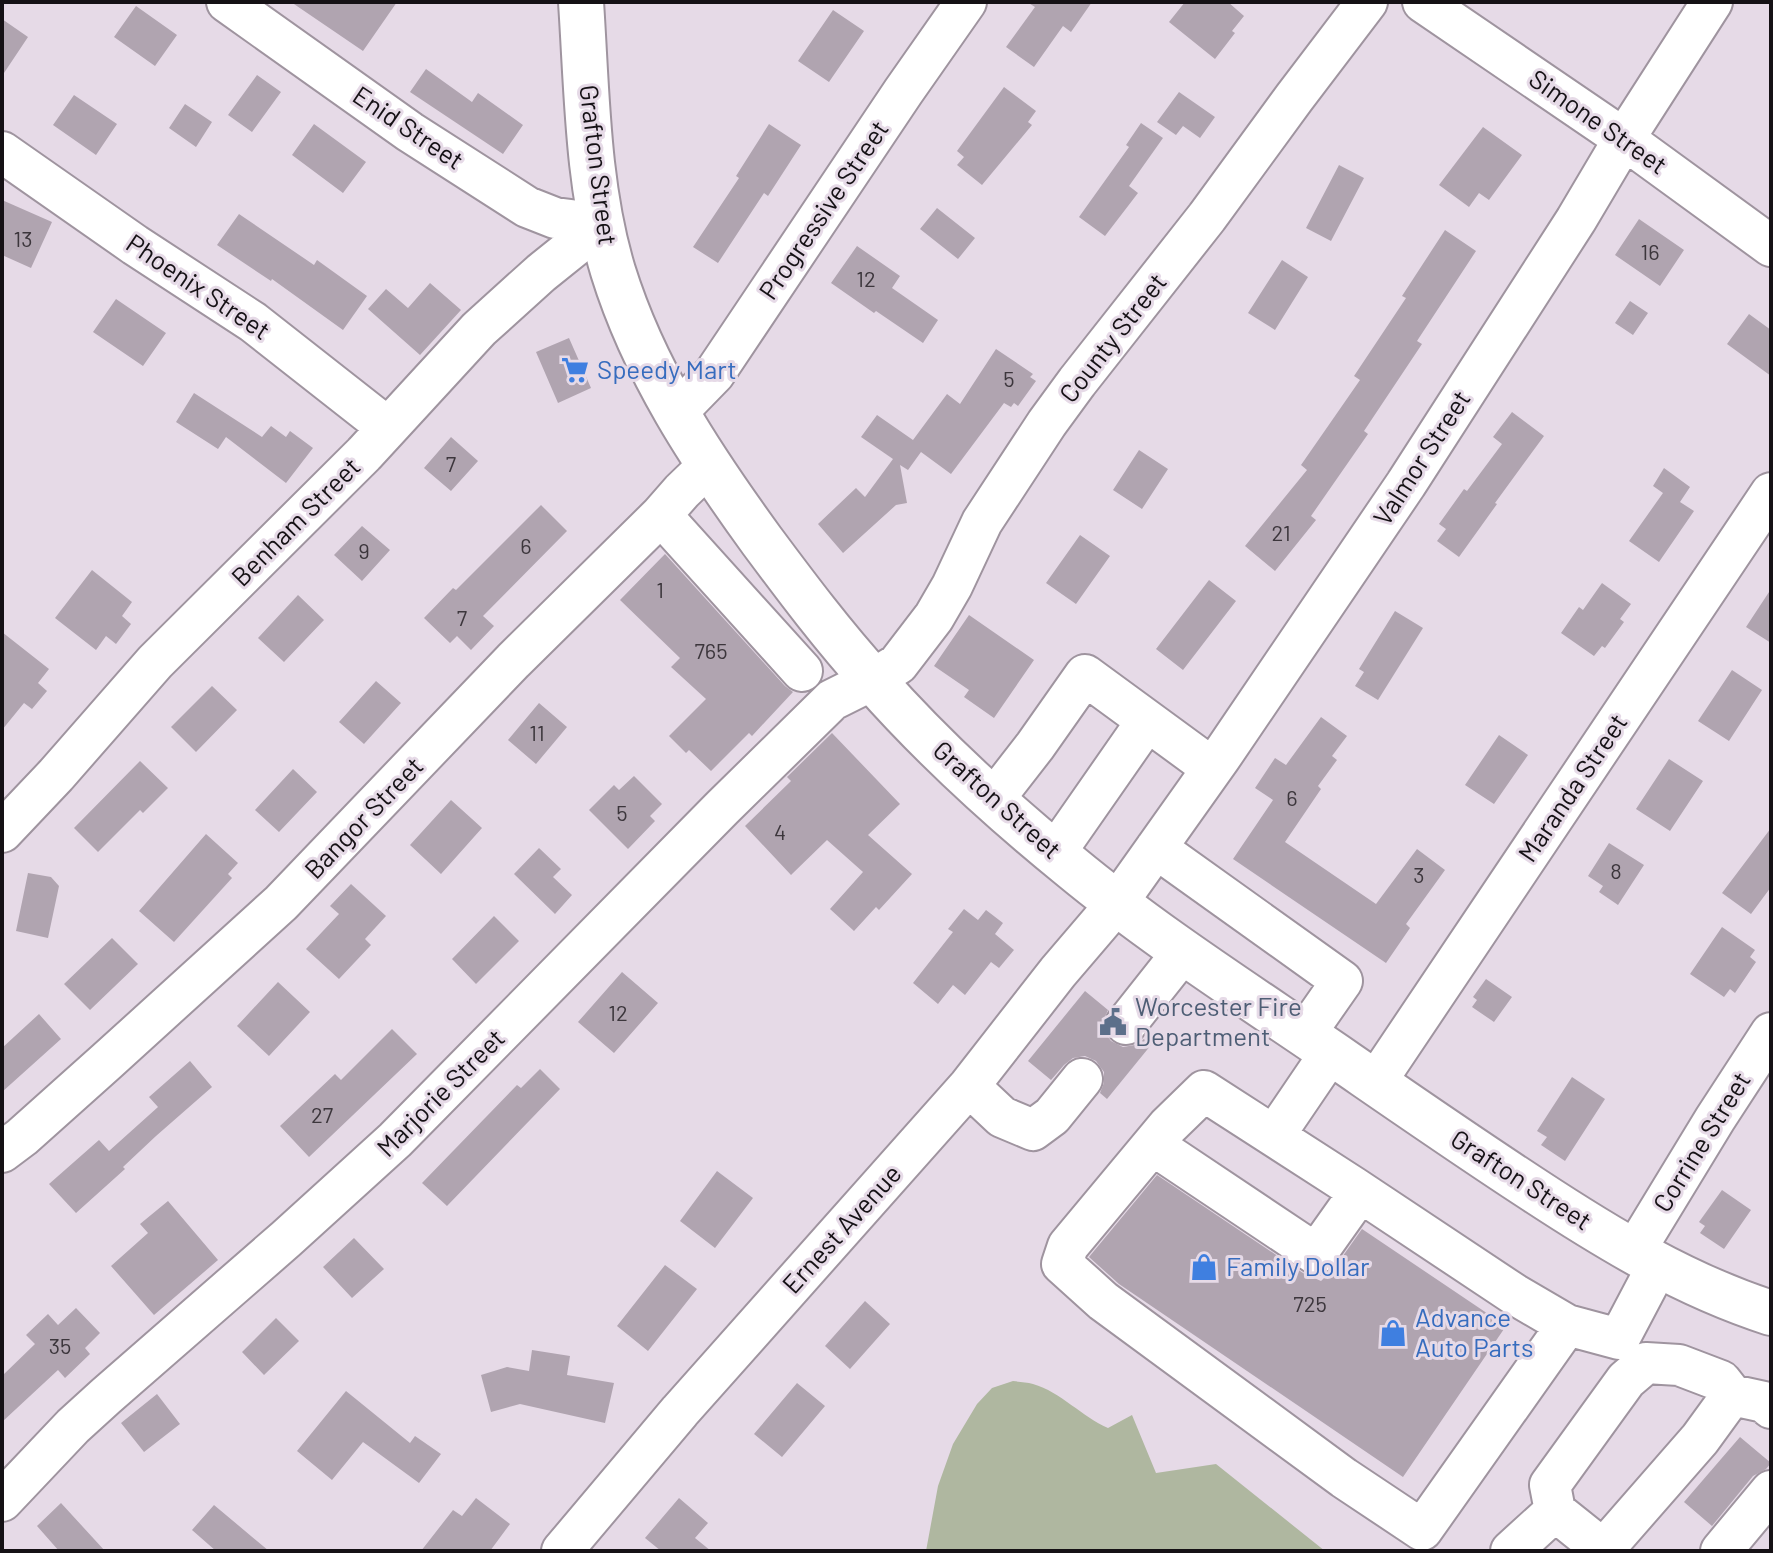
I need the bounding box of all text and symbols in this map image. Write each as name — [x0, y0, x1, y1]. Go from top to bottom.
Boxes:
street label: Simone Street — [1524, 62, 1674, 180]
street label: Enid Street — [348, 78, 470, 175]
street label: Grafton Street — [574, 83, 625, 247]
street label: Progressive Street — [751, 114, 894, 304]
house number: 13 — [13, 225, 33, 251]
street label: Phoenix Street — [121, 226, 277, 345]
house number: 16 — [1640, 238, 1660, 264]
house number: 12 — [856, 265, 876, 291]
street label: County Street — [1052, 266, 1172, 408]
place label: Speedy Mart — [597, 353, 737, 384]
supermarket icon: Speedy Mart — [560, 355, 590, 385]
house number: 5 — [1003, 365, 1015, 391]
street label: Valmor Street — [1366, 384, 1476, 530]
street label: Benham Street — [224, 450, 366, 592]
house number: 7 — [446, 450, 456, 476]
house number: 21 — [1271, 519, 1291, 545]
house number: 6 — [520, 532, 532, 558]
house number: 9 — [358, 537, 370, 563]
house number: 1 — [656, 576, 664, 602]
house number: 7 — [457, 604, 467, 630]
house number: 765 — [694, 637, 728, 663]
street label: Maranda Street — [1511, 707, 1633, 867]
house number: 11 — [529, 719, 545, 745]
street label: Grafton Street — [928, 733, 1068, 864]
street label: Bangor Street — [297, 750, 429, 884]
house number: 6 — [1286, 784, 1298, 810]
house number: 5 — [616, 799, 628, 825]
house number: 4 — [774, 818, 786, 844]
house number: 8 — [1610, 857, 1622, 883]
house number: 3 — [1413, 861, 1425, 887]
place label: Worcester Fire Department — [1135, 990, 1302, 1051]
house number: 12 — [608, 999, 628, 1025]
public building icon: Worcester Fire Department — [1098, 1007, 1128, 1037]
street label: Marjorie Street — [370, 1022, 510, 1162]
street label: Corrine Street — [1645, 1065, 1756, 1217]
house number: 27 — [311, 1101, 333, 1127]
street label: Grafton Street — [1446, 1122, 1598, 1236]
street label: Ernest Avenue — [775, 1157, 907, 1299]
place label: Family Dollar — [1226, 1250, 1370, 1281]
shop icon: Family Dollar — [1189, 1252, 1219, 1282]
house number: 725 — [1293, 1290, 1327, 1316]
place label: Advance Auto Parts — [1415, 1301, 1534, 1362]
shop icon: Advance Auto Parts — [1378, 1318, 1408, 1348]
house number: 35 — [49, 1332, 71, 1358]

